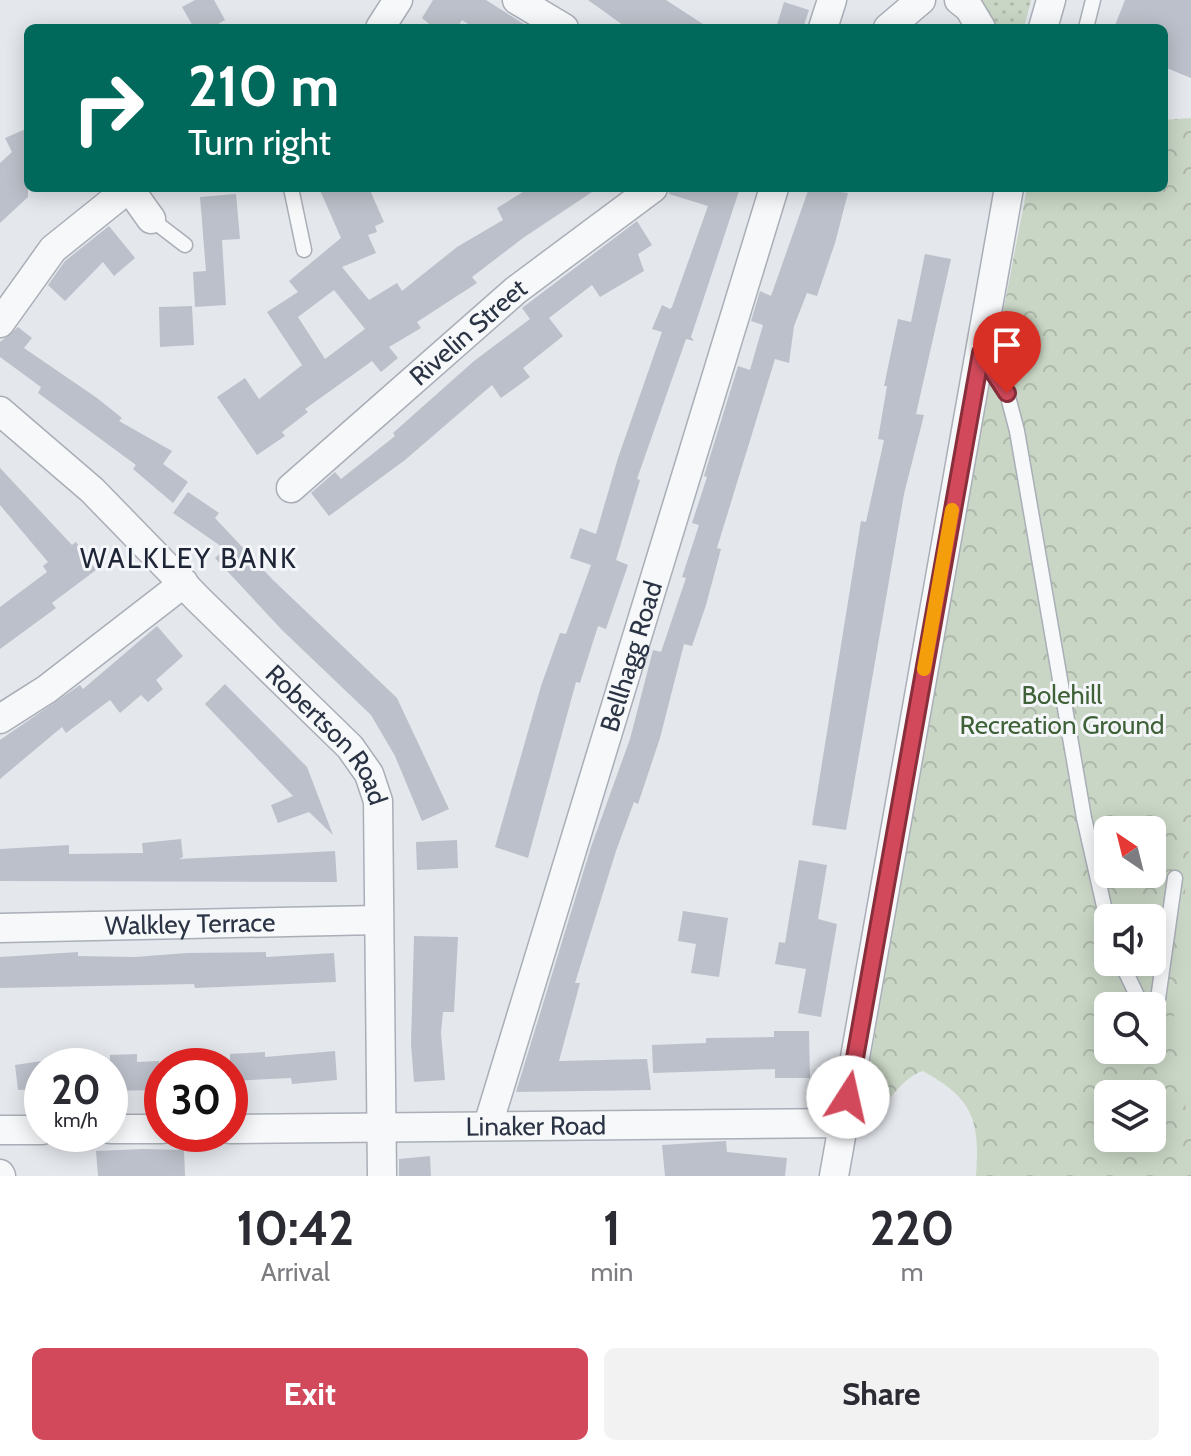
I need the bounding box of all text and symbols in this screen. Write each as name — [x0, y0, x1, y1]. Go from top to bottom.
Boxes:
text: 210 m — [188, 52, 339, 120]
icon: right — [56, 56, 160, 160]
text: Turn right — [188, 120, 331, 164]
street label: Rivelin Street — [403, 272, 533, 392]
pin — [973, 311, 1041, 393]
icon: arrive — [985, 323, 1029, 367]
district label: WALKLEY BANK — [80, 541, 298, 575]
street label: Bellhagg Road — [593, 577, 669, 736]
street label: Robertson Road — [259, 658, 394, 809]
park label: Bolehill Recreation Ground — [960, 679, 1164, 741]
north arrow — [1094, 816, 1166, 888]
map controls — [1094, 816, 1166, 1152]
button: sound — [1094, 904, 1166, 976]
street label: Walkley Terrace — [104, 906, 276, 942]
button: search — [1094, 992, 1166, 1064]
speed limit sign: 30 — [144, 1048, 248, 1152]
position arrow — [806, 1055, 890, 1139]
text: 20 — [51, 1065, 101, 1114]
button: layers — [1094, 1080, 1166, 1152]
text: km/h — [54, 1108, 98, 1132]
street label: Linaker Road — [466, 1109, 606, 1143]
text: 10:42 — [237, 1199, 354, 1257]
text: 1 — [603, 1199, 621, 1257]
text: 220 — [870, 1199, 955, 1257]
text: Arrival — [261, 1256, 330, 1288]
text: min — [590, 1256, 633, 1288]
text: m — [901, 1256, 924, 1288]
button: Exit — [32, 1348, 588, 1440]
button: Share — [604, 1348, 1159, 1440]

